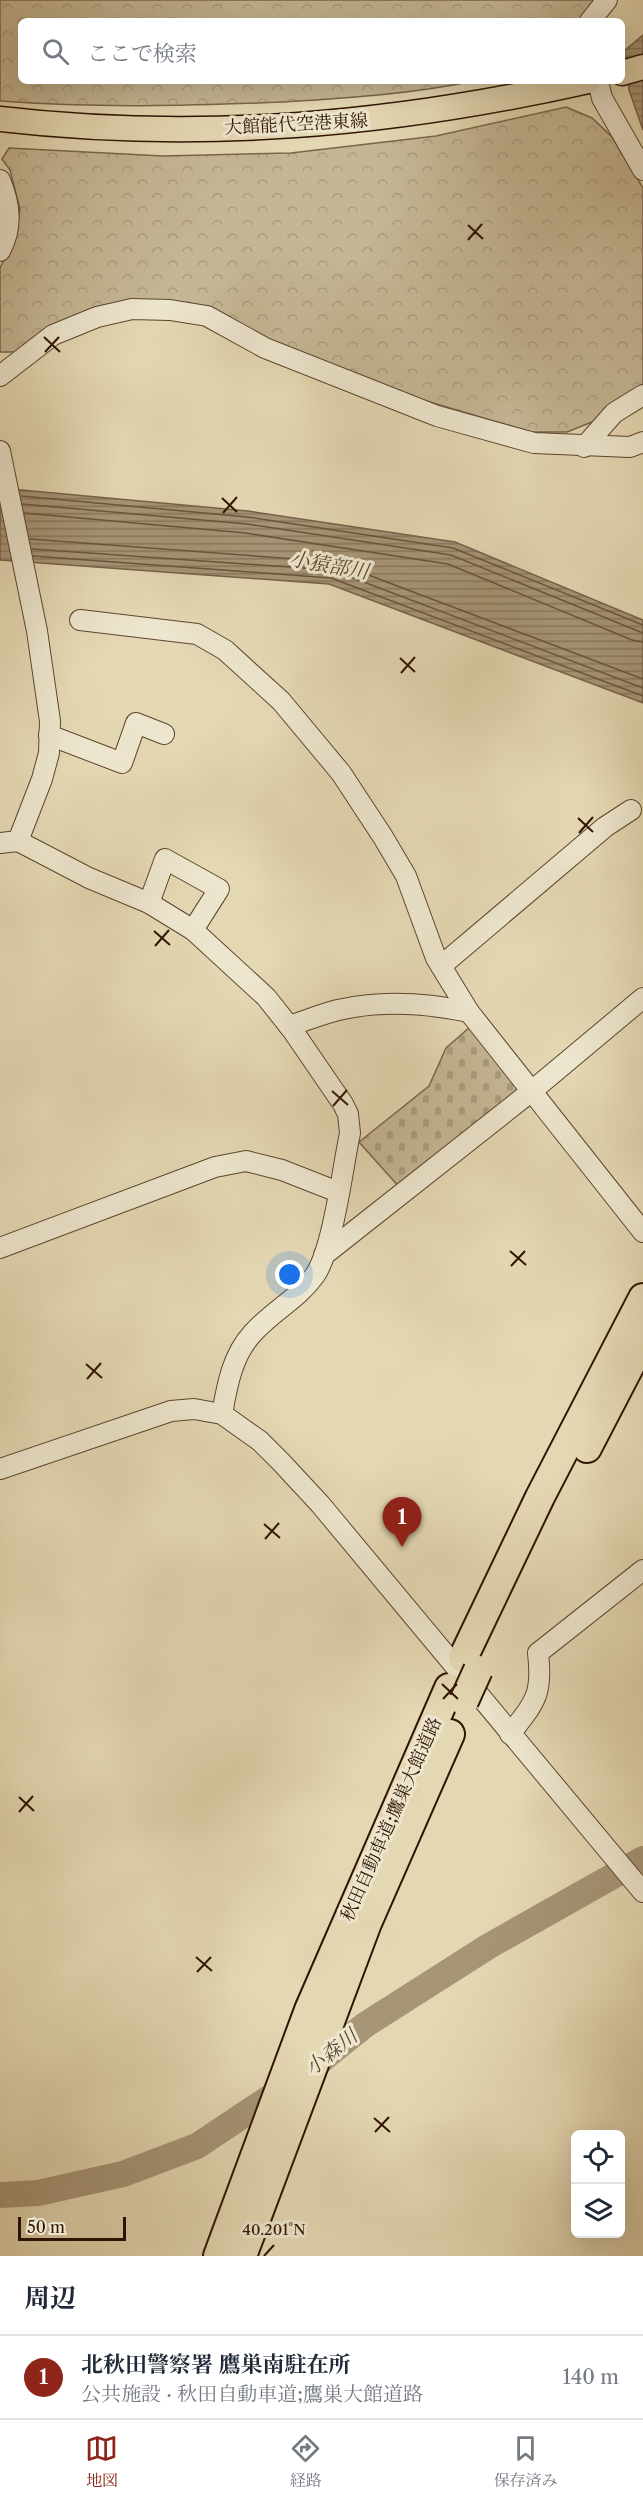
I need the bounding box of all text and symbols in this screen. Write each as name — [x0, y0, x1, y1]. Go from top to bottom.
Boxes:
search box — [18, 18, 625, 84]
icon: search — [39, 35, 72, 68]
text: ここで検索 — [87, 40, 197, 67]
street label: 大館能代空港東線 — [224, 109, 368, 139]
water label: 小猿部川 — [288, 546, 372, 584]
your location — [275, 1260, 304, 1289]
pin: 1 — [382, 1498, 422, 1547]
street label: 秋田自動車道;鷹巣大館道路 — [336, 1714, 446, 1924]
water label: 小森川 — [300, 2023, 363, 2080]
map controls — [571, 2130, 625, 2238]
button: locate — [571, 2130, 625, 2184]
button: layers — [571, 2184, 625, 2238]
scale bar — [18, 2214, 126, 2242]
text: 50 m — [27, 2217, 65, 2237]
text: 40.201°N — [242, 2220, 306, 2239]
text: 周辺 — [24, 2282, 76, 2314]
text: 北秋田警察署 鷹巣南駐在所 — [81, 2351, 351, 2378]
text: 1 — [39, 2365, 48, 2389]
text: 140 m — [562, 2365, 619, 2389]
text: 公共施設 · 秋田自動車道;鷹巣大館道路 — [81, 2382, 423, 2406]
tab: 地図 — [85, 2432, 118, 2491]
tab: 経路 — [289, 2432, 322, 2491]
tab: 保存済み — [493, 2432, 557, 2491]

